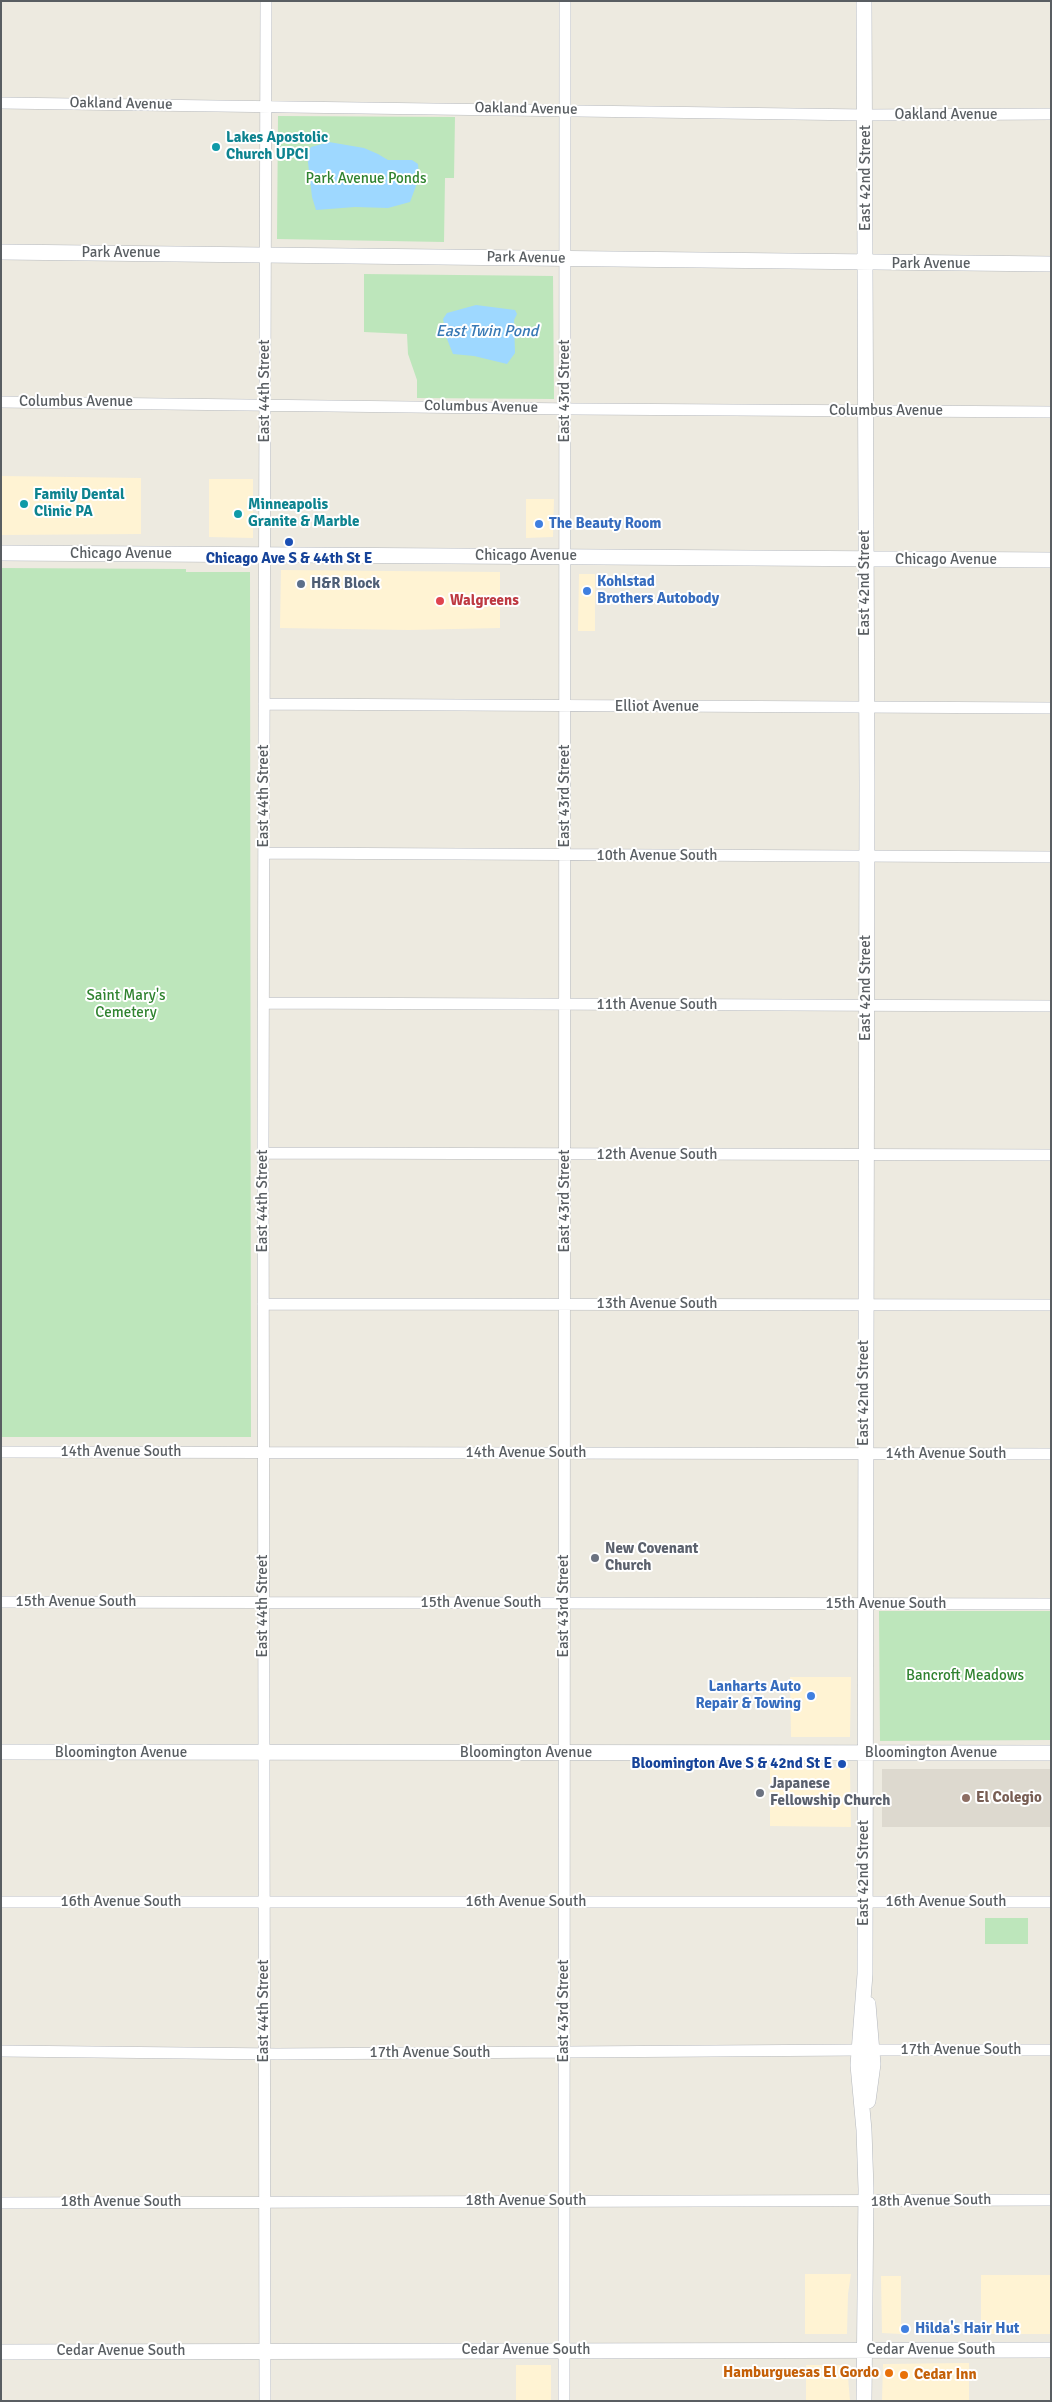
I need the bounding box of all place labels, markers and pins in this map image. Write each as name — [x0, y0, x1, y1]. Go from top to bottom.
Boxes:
place label: Lakes Apostolic Church UPCI — [226, 129, 328, 164]
marker: Lakes Apostolic Church UPCI — [210, 141, 222, 153]
place label: Family Dental Clinic PA — [34, 486, 125, 521]
place label: Minneapolis Granite & Marble — [248, 496, 359, 531]
marker: Family Dental Clinic PA — [18, 498, 30, 510]
marker: Minneapolis Granite & Marble — [232, 508, 244, 520]
place label: The Beauty Room — [549, 515, 661, 533]
marker: The Beauty Room — [533, 518, 545, 530]
marker: Chicago Ave S & 44th St E — [283, 536, 295, 548]
place label: Chicago Ave S & 44th St E — [206, 550, 372, 568]
place label: Kohlstad Brothers Autobody — [597, 573, 719, 608]
place label: H&R Block — [311, 575, 380, 593]
marker: H&R Block — [295, 578, 307, 590]
marker: Kohlstad Brothers Autobody — [581, 585, 593, 597]
place label: Walgreens — [450, 592, 519, 610]
marker: Walgreens — [434, 595, 446, 607]
place label: New Covenant Church — [605, 1540, 698, 1575]
marker: New Covenant Church — [589, 1552, 601, 1564]
place label: Lanharts Auto Repair & Towing — [695, 1678, 801, 1713]
marker: Lanharts Auto Repair & Towing — [805, 1690, 817, 1702]
place label: Bloomington Ave S & 42nd St E — [631, 1755, 832, 1773]
marker: Bloomington Ave S & 42nd St E — [836, 1758, 848, 1770]
place label: Japanese Fellowship Church — [770, 1775, 890, 1810]
marker: Japanese Fellowship Church — [754, 1787, 766, 1799]
place label: El Colegio — [976, 1789, 1042, 1807]
marker: El Colegio — [960, 1792, 972, 1804]
place label: Hilda's Hair Hut — [915, 2320, 1019, 2338]
marker: Hilda's Hair Hut — [899, 2323, 911, 2335]
place label: Hamburguesas El Gordo — [723, 2364, 879, 2382]
place label: Cedar Inn — [914, 2366, 977, 2384]
marker: Hamburguesas El Gordo — [883, 2367, 895, 2379]
marker: Cedar Inn — [898, 2369, 910, 2381]

